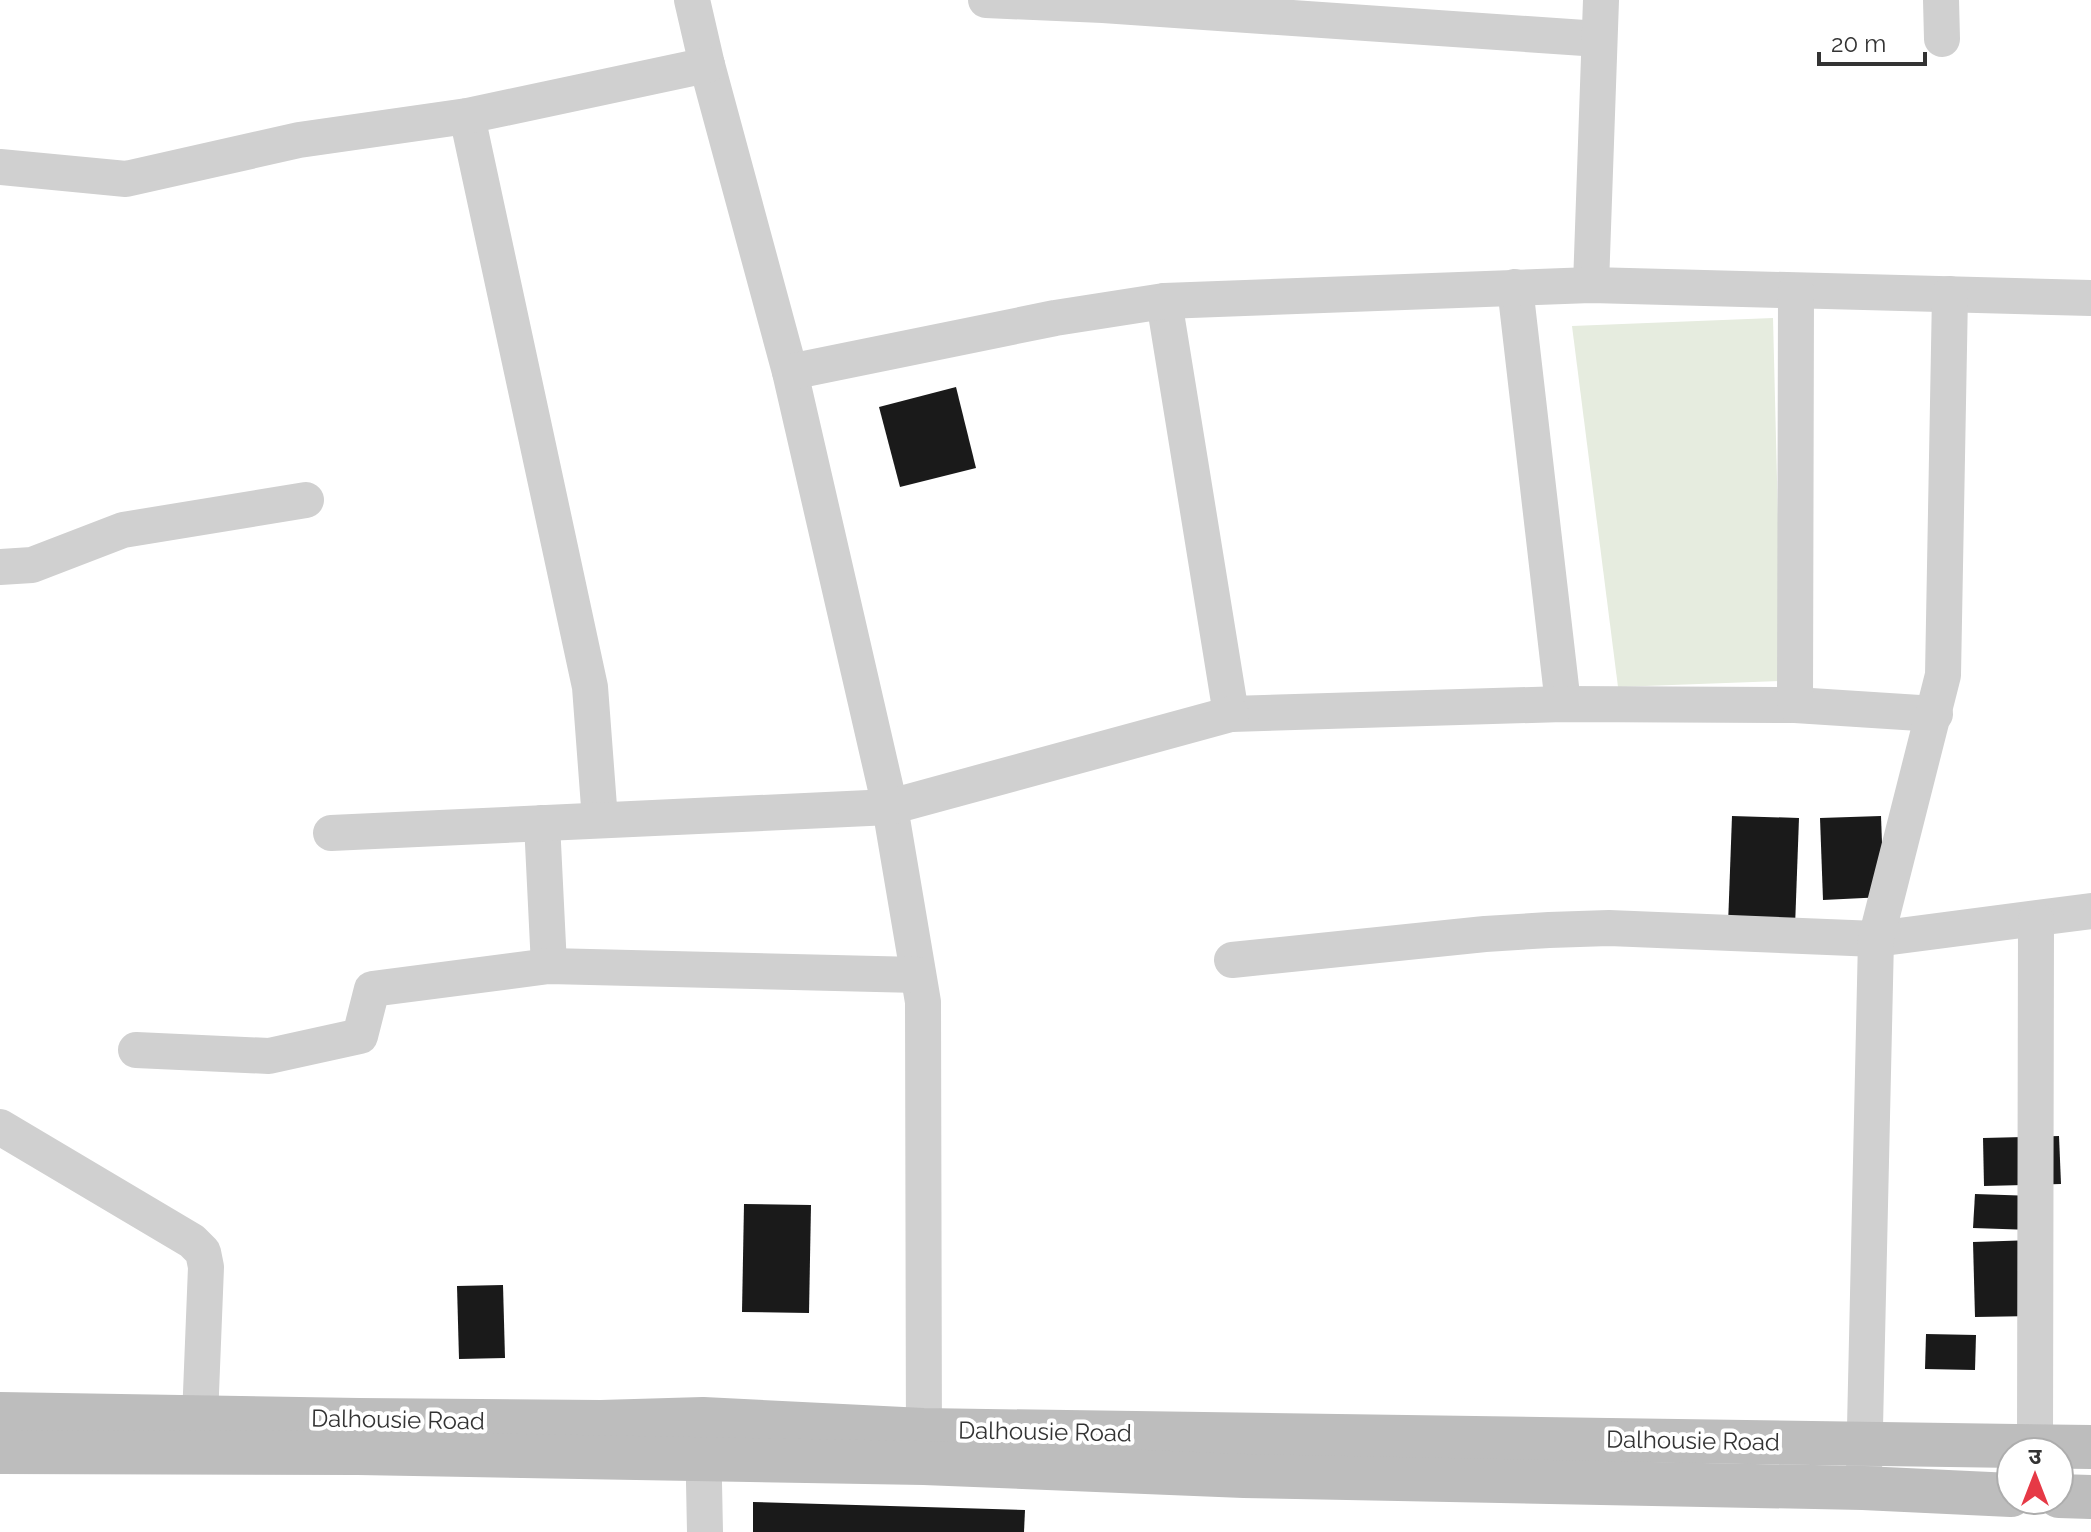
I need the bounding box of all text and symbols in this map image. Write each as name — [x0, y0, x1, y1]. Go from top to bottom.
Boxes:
scale bar — [1819, 16, 1925, 66]
text: 20 m — [1831, 29, 1886, 58]
street label: Dalhousie Road — [311, 1403, 485, 1436]
street label: Dalhousie Road — [958, 1415, 1132, 1448]
street label: Dalhousie Road — [1606, 1424, 1780, 1457]
north arrow — [1995, 1436, 2075, 1516]
text: उ — [2029, 1443, 2043, 1469]

